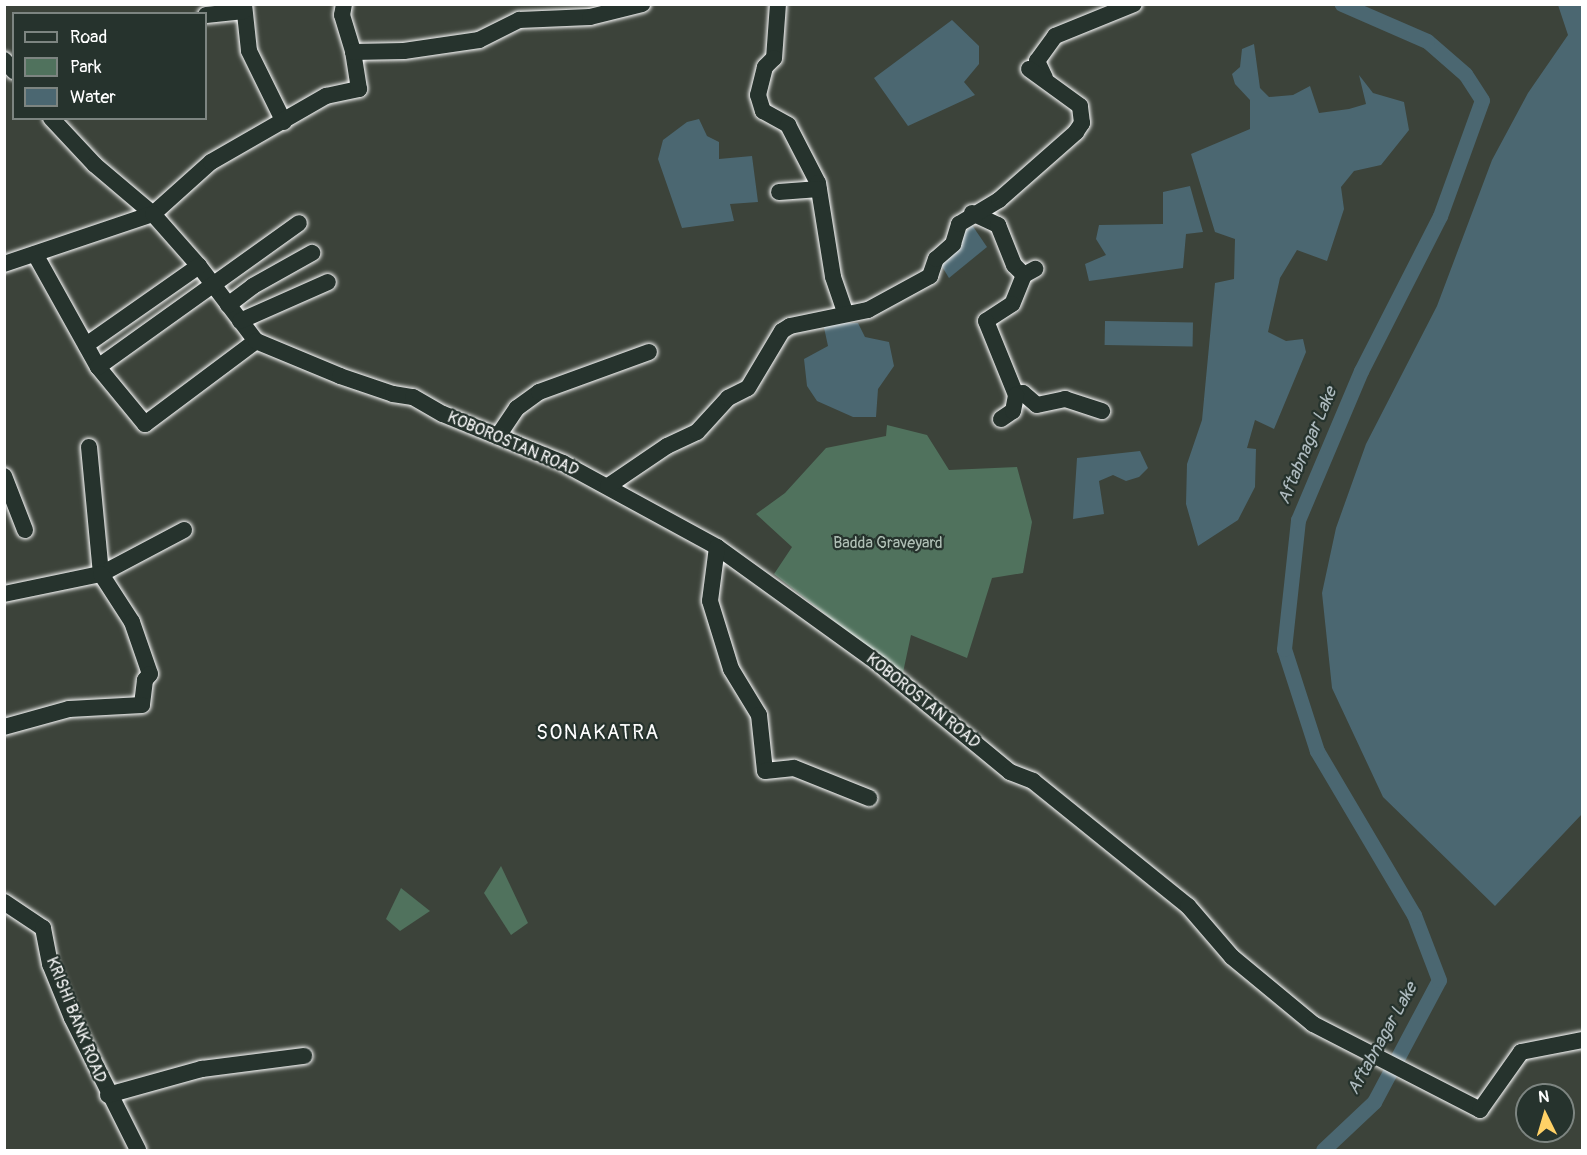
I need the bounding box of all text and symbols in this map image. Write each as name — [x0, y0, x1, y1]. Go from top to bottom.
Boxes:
legend — [12, 12, 207, 120]
text: Road — [70, 26, 107, 49]
text: Park — [70, 56, 102, 79]
text: Water — [70, 86, 116, 109]
water label: Aftabnagar Lake — [1274, 384, 1342, 508]
street label: KOBOROSTAN ROAD — [444, 408, 582, 480]
park label: Badda Graveyard — [833, 533, 943, 553]
street label: KOBOROSTAN ROAD — [862, 649, 984, 753]
district label: SONAKATRA — [536, 720, 660, 744]
street label: KRISHI BANK ROAD — [42, 954, 110, 1086]
water label: Aftabnagar Lake — [1343, 979, 1423, 1099]
north arrow — [1515, 1083, 1575, 1143]
text: N — [1537, 1087, 1550, 1107]

